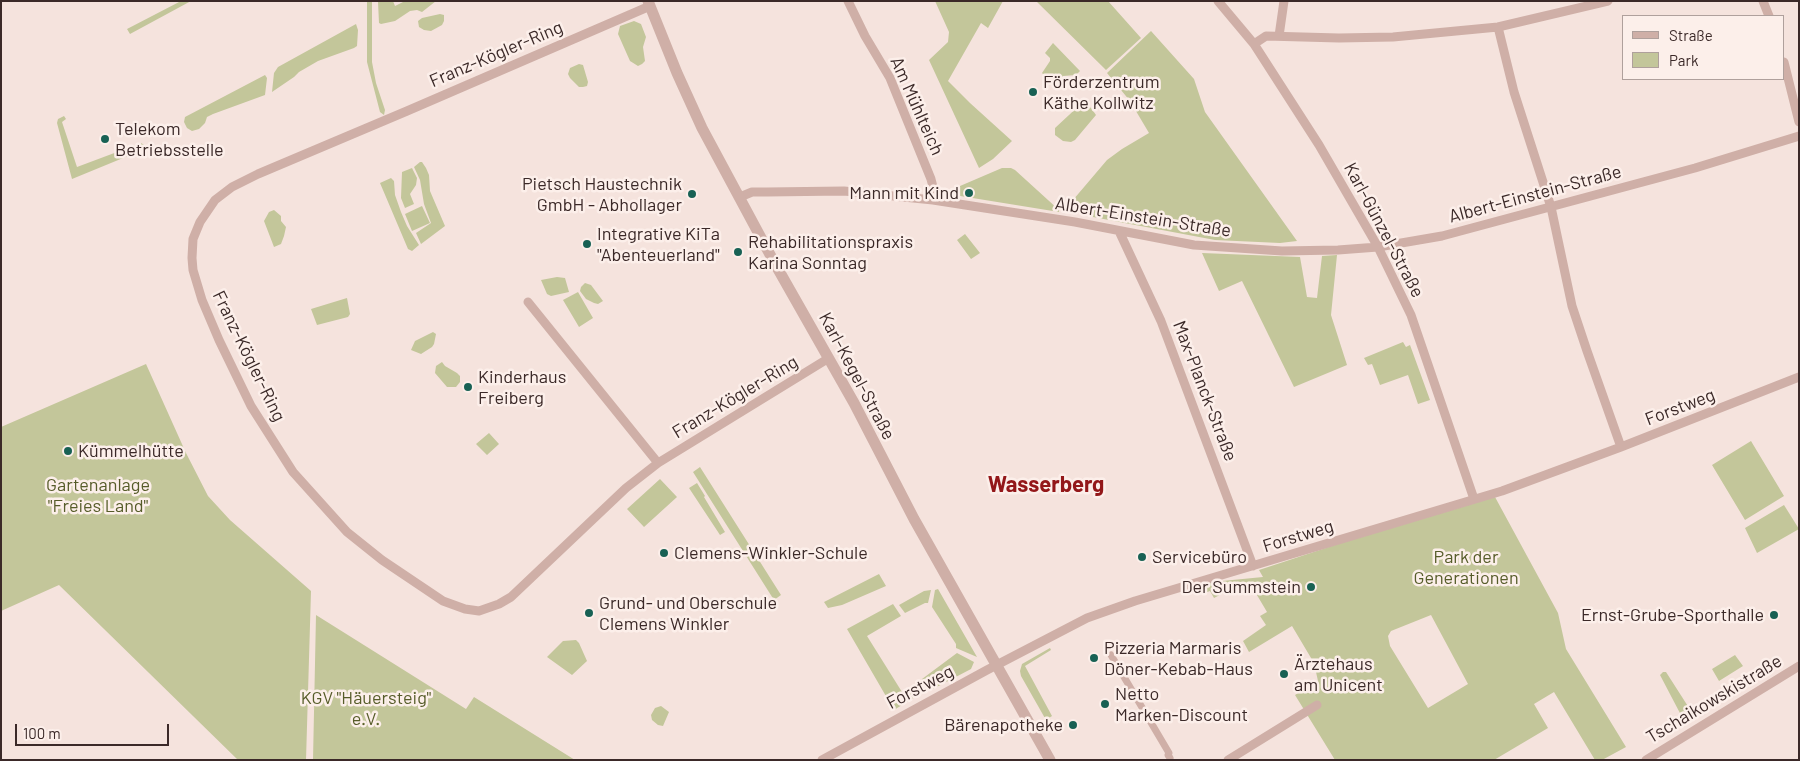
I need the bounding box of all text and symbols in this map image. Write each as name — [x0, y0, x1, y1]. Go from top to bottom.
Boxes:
legend — [1622, 15, 1785, 80]
street label: Franz-Kögler-Ring — [426, 16, 566, 92]
text: Straße — [1669, 26, 1713, 44]
text: Park — [1669, 51, 1698, 69]
street label: Am Mühlteich — [886, 53, 948, 159]
place label: Förderzentrum Käthe Kollwitz — [1043, 71, 1160, 114]
marker: Förderzentrum Käthe Kollwitz — [1027, 86, 1039, 98]
place label: Telekom Betriebsstelle — [115, 118, 224, 160]
marker: Telekom Betriebsstelle — [99, 133, 111, 145]
street label: Karl-Günzel-Straße — [1339, 159, 1429, 301]
street label: Albert-Einstein-Straße — [1446, 161, 1624, 227]
place label: Pietsch Haustechnik GmbH - Abhollager — [522, 173, 682, 215]
place label: Mann mit Kind — [849, 182, 959, 204]
marker: Mann mit Kind — [963, 187, 975, 199]
marker: Pietsch Haustechnik GmbH - Abhollager — [686, 188, 698, 200]
street label: Albert-Einstein-Straße — [1053, 192, 1233, 242]
place label: Integrative KiTa "Abenteuerland" — [597, 223, 720, 266]
place label: Rehabilitationspraxis Karina Sonntag — [748, 231, 913, 274]
marker: Integrative KiTa "Abenteuerland" — [581, 238, 593, 250]
marker: Rehabilitationspraxis Karina Sonntag — [732, 246, 744, 258]
street label: Franz-Kögler-Ring — [208, 287, 290, 425]
street label: Karl-Kegel-Straße — [814, 309, 900, 443]
street label: Max-Planck-Straße — [1168, 318, 1242, 464]
street label: Franz-Kögler-Ring — [668, 351, 802, 443]
place label: Kinderhaus Freiberg — [478, 366, 566, 408]
marker: Kinderhaus Freiberg — [462, 381, 474, 393]
street label: Forstweg — [1642, 384, 1718, 430]
place label: Kümmelhütte — [78, 440, 184, 462]
marker: Kümmelhütte — [62, 445, 74, 457]
district label: Wasserberg — [988, 472, 1104, 498]
park label: Gartenanlage "Freies Land" — [46, 474, 150, 516]
street label: Forstweg — [1260, 515, 1336, 557]
place label: Clemens-Winkler-Schule — [674, 542, 868, 564]
place label: Servicebüro — [1152, 546, 1247, 568]
park label: Park der Generationen — [1413, 546, 1519, 588]
marker: Clemens-Winkler-Schule — [658, 547, 670, 559]
marker: Servicebüro — [1136, 551, 1148, 563]
place label: Der Summstein — [1181, 576, 1301, 598]
marker: Der Summstein — [1305, 581, 1317, 593]
place label: Grund- und Oberschule Clemens Winkler — [599, 592, 777, 634]
place label: Ernst-Grube-Sporthalle — [1581, 604, 1764, 626]
marker: Grund- und Oberschule Clemens Winkler — [583, 607, 595, 619]
marker: Ernst-Grube-Sporthalle — [1768, 609, 1780, 621]
place label: Pizzeria Marmaris Döner-Kebab-Haus — [1104, 637, 1253, 680]
street label: Tschaikowskistraße — [1642, 650, 1786, 748]
marker: Pizzeria Marmaris Döner-Kebab-Haus — [1088, 652, 1100, 664]
place label: Ärztehaus am Unicent — [1294, 653, 1383, 696]
street label: Forstweg — [883, 660, 957, 714]
marker: Ärztehaus am Unicent — [1278, 668, 1290, 680]
place label: Netto Marken-Discount — [1115, 683, 1248, 726]
park label: KGV "Häuersteig" e.V. — [301, 687, 431, 730]
marker: Netto Marken-Discount — [1099, 698, 1111, 710]
scale bar — [18, 714, 171, 746]
place label: Bärenapotheke — [944, 714, 1063, 736]
marker: Bärenapotheke — [1067, 719, 1079, 731]
text: 100 m — [23, 724, 61, 742]

